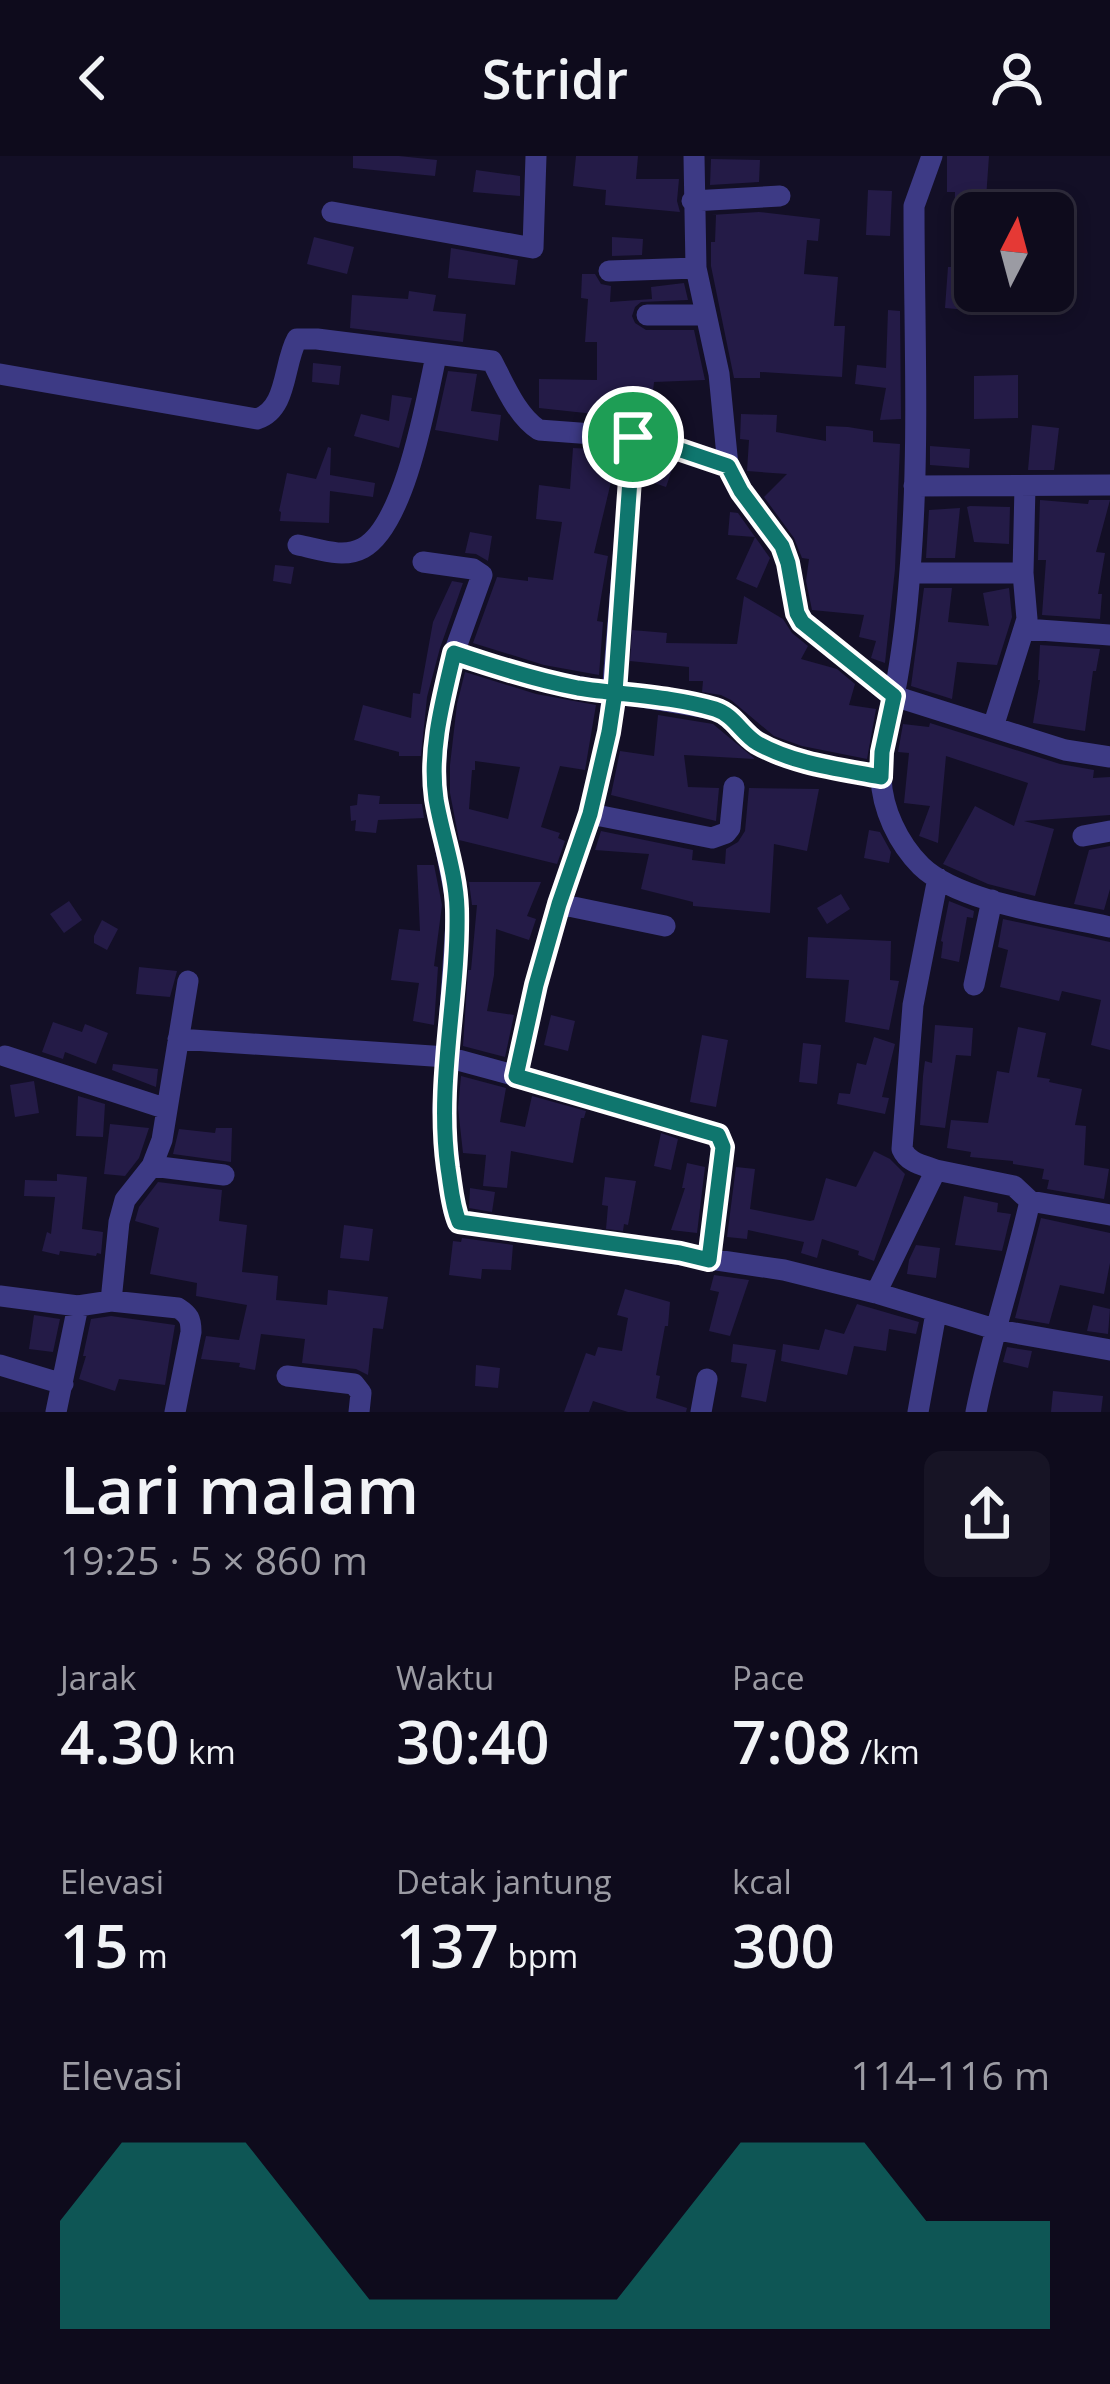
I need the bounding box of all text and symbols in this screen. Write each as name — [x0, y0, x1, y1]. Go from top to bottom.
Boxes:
text: Stridr — [482, 41, 628, 115]
icon: back — [60, 45, 126, 111]
icon: person — [984, 45, 1050, 111]
north arrow — [954, 192, 1074, 312]
map controls — [954, 192, 1074, 312]
pin — [582, 386, 684, 488]
icon: arrive — [600, 404, 666, 470]
text: Lari malam — [60, 1443, 419, 1533]
button: share — [924, 1451, 1050, 1577]
text: 19:25 · 5 × 860 m — [60, 1533, 368, 1586]
text: Jarak — [60, 1655, 136, 1700]
text: Waktu — [396, 1655, 494, 1700]
text: Pace — [732, 1655, 805, 1700]
text: 4.30 — [60, 1700, 179, 1782]
text: 30:40 — [396, 1700, 550, 1782]
text: 7:08 — [732, 1700, 851, 1782]
text: km — [179, 1729, 236, 1774]
text: /km — [851, 1729, 920, 1774]
text: Elevasi — [60, 1859, 164, 1904]
text: Detak jantung — [396, 1859, 612, 1904]
text: kcal — [732, 1859, 792, 1904]
text: 15 — [60, 1904, 129, 1986]
text: 137 — [396, 1904, 499, 1986]
text: 300 — [732, 1904, 835, 1986]
text: m — [129, 1933, 168, 1978]
text: bpm — [499, 1933, 578, 1978]
text: Elevasi — [60, 2048, 183, 2101]
text: 114–116 m — [850, 2048, 1050, 2101]

